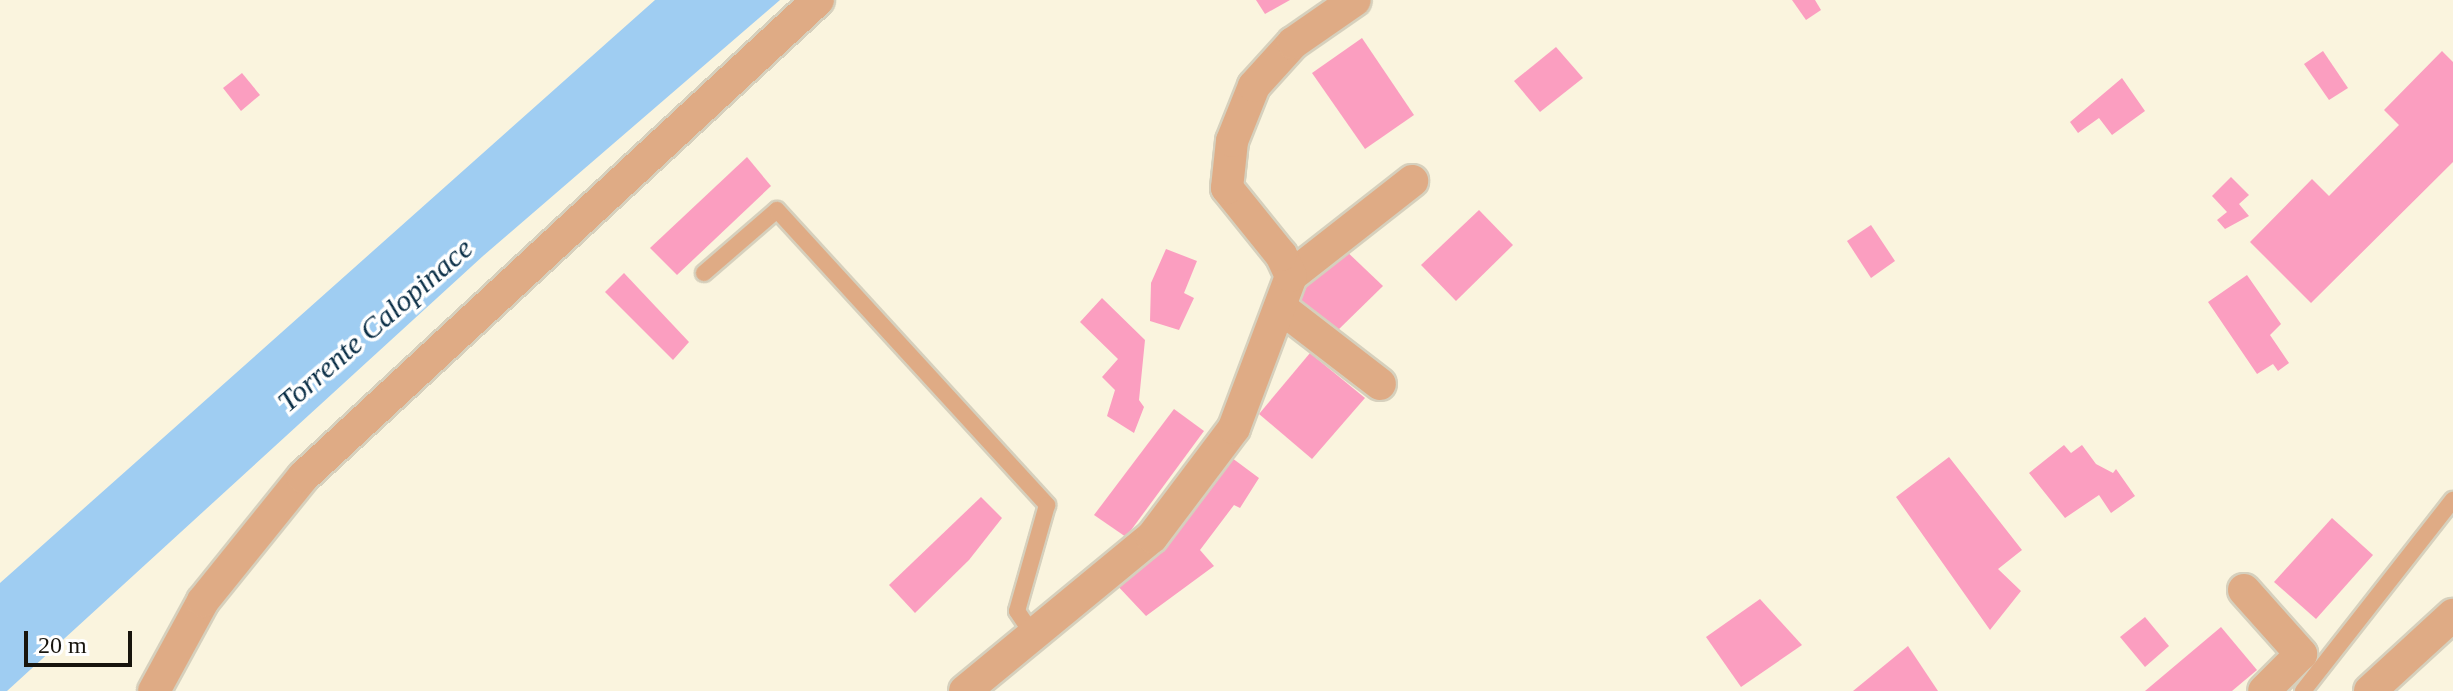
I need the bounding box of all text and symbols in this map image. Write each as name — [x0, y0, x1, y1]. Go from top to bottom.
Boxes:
water label: Torrente Calopinace — [270, 230, 480, 420]
scale bar — [28, 615, 136, 665]
text: 20 m — [38, 632, 87, 658]

